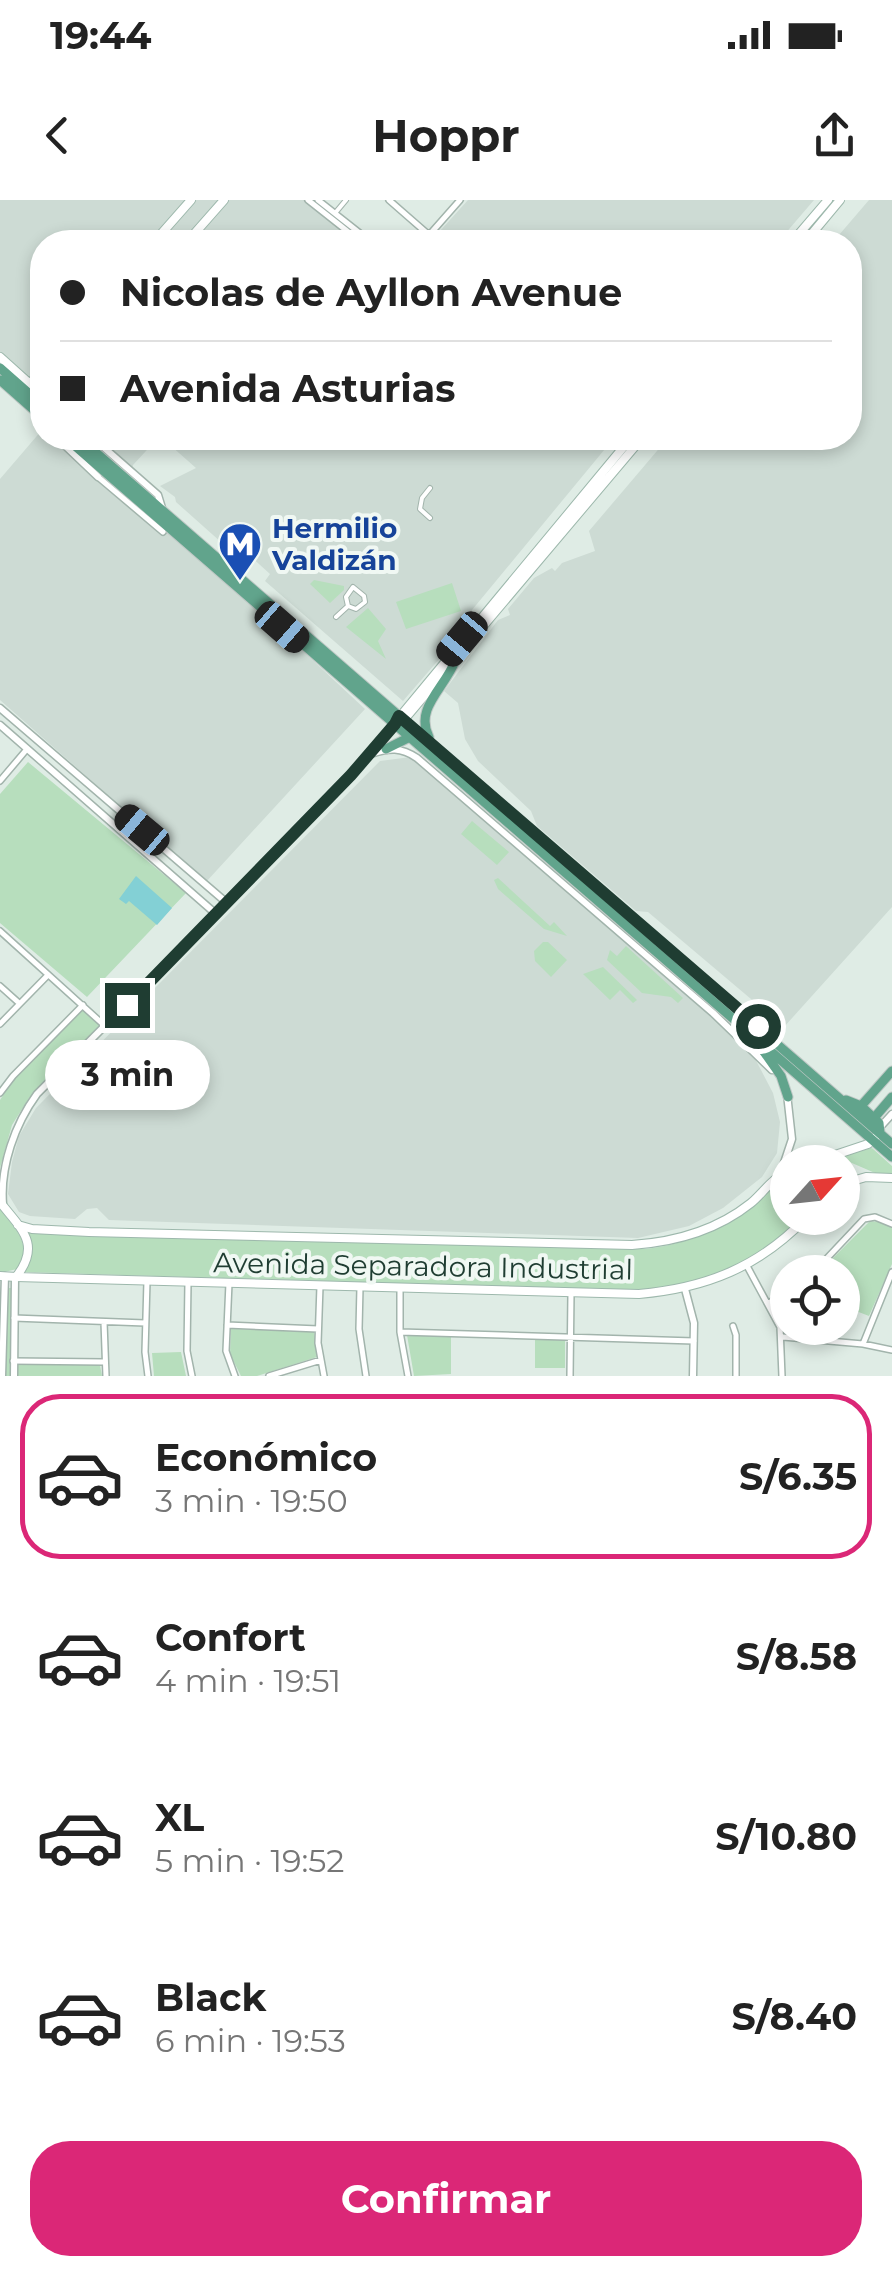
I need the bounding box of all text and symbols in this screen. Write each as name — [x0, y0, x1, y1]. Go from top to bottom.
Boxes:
text: 19:44 — [50, 12, 151, 59]
icon: back — [30, 108, 85, 163]
text: Hoppr — [372, 108, 520, 163]
icon: share — [807, 108, 862, 163]
text: Nicolas de Ayllon Avenue — [120, 269, 622, 316]
text: Avenida Asturias — [120, 365, 455, 412]
place label: Hermilio Valdizán — [271, 511, 397, 577]
metro station icon: Hermilio Valdizán — [217, 521, 263, 582]
car — [250, 596, 314, 658]
car — [431, 606, 493, 672]
car — [109, 799, 175, 861]
route end — [105, 983, 150, 1028]
route start — [736, 1004, 781, 1049]
callout: 3 min — [44, 1040, 210, 1110]
text: 3 min — [81, 1055, 174, 1094]
north arrow — [770, 1145, 860, 1235]
map controls — [770, 1145, 860, 1345]
street label: Avenida Separadora Industrial — [213, 1245, 633, 1287]
button: locate — [770, 1255, 860, 1345]
icon: car — [35, 1432, 125, 1522]
text: Económico — [155, 1434, 377, 1481]
text: S/6.35 — [739, 1453, 857, 1500]
text: 3 min · 19:50 — [155, 1481, 348, 1520]
icon: car — [35, 1612, 125, 1702]
text: Confort — [155, 1614, 306, 1661]
text: S/8.58 — [736, 1633, 857, 1680]
text: 4 min · 19:51 — [155, 1661, 341, 1700]
icon: car — [35, 1792, 125, 1882]
text: XL — [155, 1794, 204, 1841]
text: S/10.80 — [715, 1813, 857, 1860]
text: 5 min · 19:52 — [155, 1841, 344, 1880]
icon: car — [35, 1972, 125, 2062]
text: Black — [155, 1974, 266, 2021]
text: S/8.40 — [731, 1993, 857, 2040]
text: 6 min · 19:53 — [155, 2021, 346, 2060]
button: Confirmar — [30, 2141, 862, 2256]

